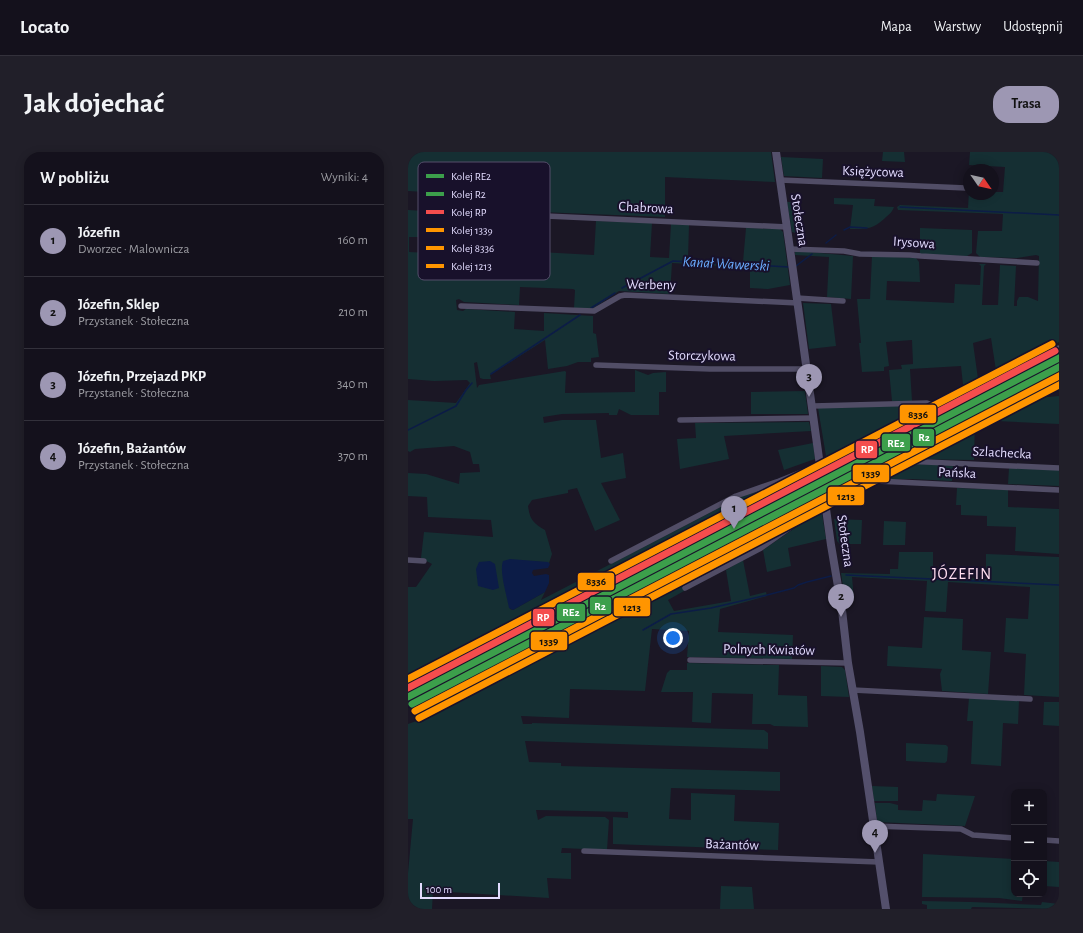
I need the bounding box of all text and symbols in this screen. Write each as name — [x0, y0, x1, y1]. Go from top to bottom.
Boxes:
text: Locato — [20, 18, 69, 37]
text: Mapa — [881, 20, 912, 34]
text: Warstwy — [934, 20, 981, 34]
text: Udostępnij — [1003, 20, 1063, 34]
button: Trasa — [993, 86, 1059, 123]
text: Jak dojechać — [24, 90, 164, 118]
legend — [418, 162, 550, 280]
street label: Księżycowa — [842, 164, 905, 180]
north arrow — [963, 164, 999, 200]
text: W pobliżu — [40, 169, 109, 186]
text: Wyniki: 4 — [321, 171, 368, 184]
text: Kolej RE2 — [451, 171, 491, 182]
text: Kolej R2 — [451, 189, 486, 200]
street label: Stołeczna — [788, 193, 810, 248]
street label: Chabrowa — [618, 200, 674, 216]
text: Kolej RP — [451, 207, 487, 218]
text: Józefin — [78, 225, 120, 240]
text: Kolej 1339 — [451, 225, 493, 236]
text: 1 — [51, 234, 55, 247]
text: 160 m — [338, 234, 368, 247]
street label: Irysowa — [893, 235, 936, 251]
text: Dworzec · Malownicza — [78, 243, 189, 256]
text: Kolej 8336 — [451, 243, 494, 254]
water label: Kanał Wawerski — [682, 254, 770, 274]
text: Kolej 1213 — [451, 261, 492, 272]
street label: Werbeny — [626, 278, 676, 292]
text: Józefin, Sklep — [78, 297, 160, 312]
text: 2 — [50, 306, 56, 319]
text: 210 m — [338, 306, 368, 319]
text: Przystanek · Stołeczna — [78, 315, 189, 328]
street label: Storczykowa — [668, 348, 737, 364]
pin: 3 — [796, 364, 822, 397]
text: Józefin, Przejazd PKP — [78, 369, 206, 384]
text: 3 — [50, 378, 56, 391]
text: 340 m — [337, 378, 368, 391]
text: Przystanek · Stołeczna — [78, 387, 189, 400]
line badge: 8336 — [899, 404, 937, 424]
text: 8336 — [908, 409, 928, 420]
line badge: R2 — [912, 428, 935, 447]
text: R2 — [918, 432, 930, 443]
line badge: RE2 — [881, 433, 911, 452]
text: RE2 — [887, 438, 905, 449]
line badge: RP — [855, 440, 878, 459]
text: Józefin, Bażantów — [78, 441, 186, 456]
text: RP — [861, 444, 873, 455]
street label: Szlachecka — [972, 444, 1033, 462]
text: 4 — [50, 450, 56, 463]
text: 370 m — [338, 450, 368, 463]
text: Przystanek · Stołeczna — [78, 459, 189, 472]
line badge: 1339 — [852, 464, 890, 483]
street label: Pańska — [938, 465, 977, 481]
text: 1339 — [862, 468, 880, 479]
line badge: 1213 — [827, 486, 865, 506]
text: 1213 — [837, 491, 855, 502]
pin: 1 — [721, 496, 747, 529]
street label: Stołeczna — [834, 514, 856, 569]
district label: JÓZEFIN — [932, 564, 992, 582]
line badge: 8336 — [577, 572, 615, 591]
text: 8336 — [586, 576, 606, 587]
pin: 2 — [828, 584, 854, 617]
line badge: R2 — [589, 596, 612, 615]
line badge: 1213 — [613, 597, 651, 617]
text: R2 — [594, 601, 606, 612]
text: 1213 — [623, 602, 641, 613]
line badge: RE2 — [556, 603, 586, 622]
text: RE2 — [562, 607, 580, 618]
line badge: RP — [532, 608, 555, 627]
text: RP — [537, 612, 549, 623]
your location — [663, 628, 683, 648]
line badge: 1339 — [530, 631, 568, 651]
text: 1339 — [540, 636, 558, 647]
street label: Polnych Kwiatów — [723, 642, 816, 658]
map controls — [1011, 789, 1047, 897]
button: + — [1011, 789, 1047, 825]
pin: 4 — [862, 820, 888, 853]
button: − — [1011, 825, 1047, 861]
street label: Bażantów — [705, 837, 760, 853]
button: locate — [1011, 861, 1047, 897]
scale bar — [420, 881, 500, 900]
text: 100 m — [426, 884, 452, 895]

